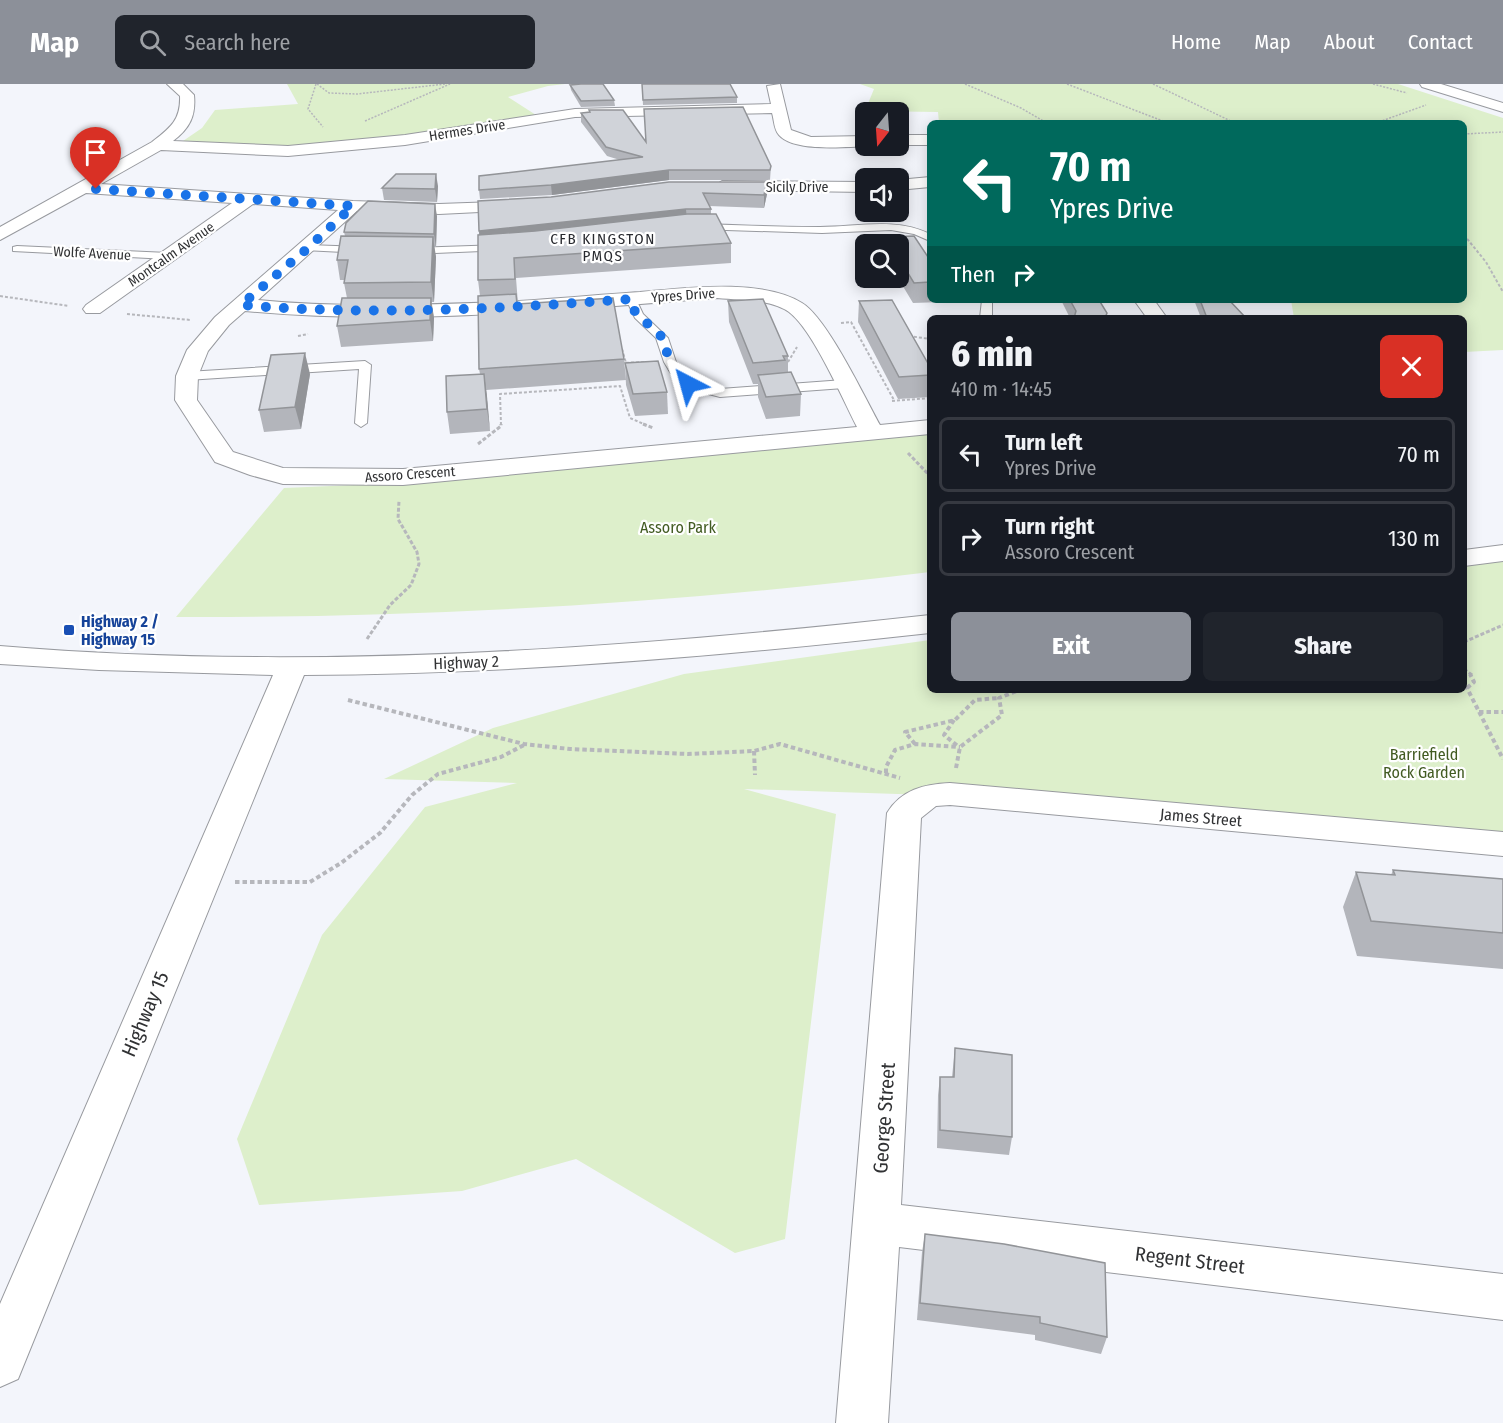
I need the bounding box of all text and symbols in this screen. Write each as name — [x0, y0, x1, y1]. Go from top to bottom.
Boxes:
search box — [115, 15, 535, 69]
text: Map — [30, 26, 79, 59]
icon: search — [136, 26, 169, 59]
text: Search here — [184, 29, 290, 56]
text: Home — [1171, 29, 1221, 55]
text: Map — [1254, 29, 1291, 55]
text: About — [1324, 29, 1375, 55]
text: Contact — [1408, 29, 1473, 55]
north arrow — [855, 102, 909, 156]
map controls — [855, 102, 909, 288]
street label: Hermes Drive — [428, 116, 506, 145]
pin — [70, 127, 121, 189]
icon: arrive — [79, 136, 112, 169]
text: 70 m — [1050, 142, 1131, 192]
icon: left — [951, 144, 1029, 222]
button: sound — [855, 168, 909, 222]
street label: Sicily Drive — [766, 179, 828, 196]
text: Ypres Drive — [1050, 193, 1174, 225]
street label: Montcalm Avenue — [125, 218, 218, 290]
district label: CFB KINGSTON PMQS — [550, 230, 656, 265]
button: search — [855, 234, 909, 288]
street label: Wolfe Avenue — [53, 243, 131, 264]
icon: right — [1007, 258, 1040, 291]
text: Then — [951, 261, 995, 288]
street label: Ypres Drive — [650, 285, 716, 306]
text: 6 min — [951, 332, 1033, 376]
button: close — [1380, 335, 1443, 398]
position arrow — [656, 352, 720, 416]
text: 410 m · 14:45 — [951, 377, 1052, 401]
text: Turn left — [1005, 429, 1083, 456]
icon: left — [954, 438, 987, 471]
text: 70 m — [1398, 441, 1440, 468]
text: Ypres Drive — [1005, 456, 1097, 480]
street label: Assoro Crescent — [364, 463, 456, 486]
text: Turn right — [1005, 513, 1094, 540]
park label: Assoro Park — [640, 518, 717, 537]
icon: right — [954, 522, 987, 555]
text: 130 m — [1388, 525, 1440, 552]
text: Assoro Crescent — [1005, 540, 1134, 564]
place label: Highway 2 / Highway 15 — [81, 612, 159, 649]
button: Exit — [951, 612, 1191, 681]
button: Share — [1203, 612, 1443, 681]
marker: Highway 2 / Highway 15 — [62, 623, 76, 637]
street label: Highway 2 — [433, 652, 499, 673]
park label: Barriefield Rock Garden — [1383, 745, 1465, 782]
street label: James Street — [1159, 804, 1244, 831]
street label: Highway 15 — [116, 968, 174, 1060]
street label: George Street — [868, 1061, 900, 1174]
street label: Regent Street — [1134, 1241, 1247, 1279]

